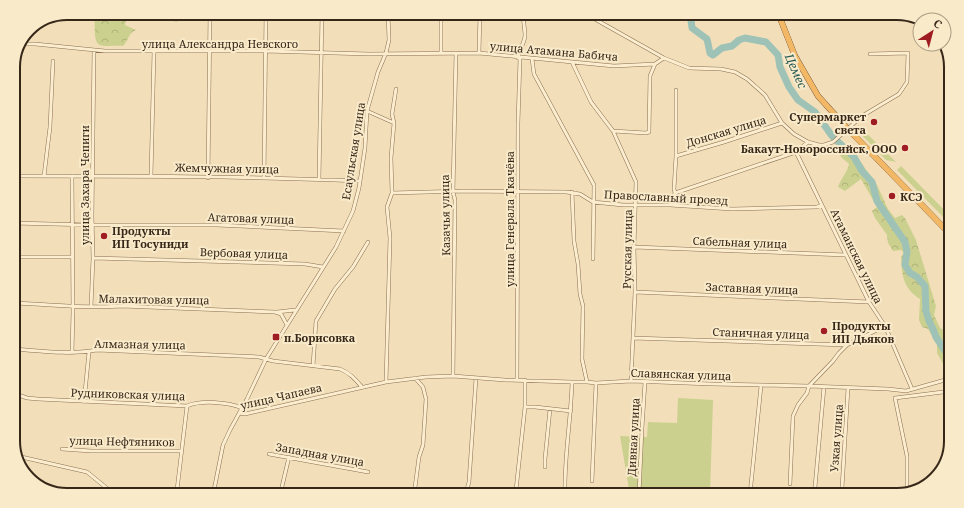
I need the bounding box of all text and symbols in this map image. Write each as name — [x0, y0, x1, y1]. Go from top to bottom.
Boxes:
north arrow — [912, 12, 952, 52]
text: С — [931, 15, 946, 32]
street label: улица Александра Невского — [142, 36, 298, 51]
street label: улица Атамана Бабича — [489, 38, 619, 64]
water label: Цемес — [780, 50, 811, 91]
street label: Есаульская улица — [338, 101, 368, 201]
place label: Супермаркет света — [789, 109, 866, 137]
street label: Донская улица — [684, 112, 768, 150]
marker: Супермаркет света — [869, 117, 879, 127]
street label: улица Захара Чепиги — [77, 125, 92, 245]
place label: Бакаут-Новороссийск, ООО — [741, 141, 897, 156]
marker: Бакаут-Новороссийск, ООО — [900, 143, 910, 153]
street label: улица Генерала Ткачёва — [502, 151, 517, 287]
street label: Жемчужная улица — [174, 160, 279, 176]
street label: Казачья улица — [437, 174, 453, 256]
street label: Православный проезд — [604, 186, 729, 208]
place label: КСЭ — [900, 189, 923, 204]
marker: КСЭ — [887, 191, 897, 201]
street label: Атаманская улица — [827, 206, 887, 306]
street label: Агатовая улица — [207, 209, 295, 227]
street label: Русская улица — [619, 209, 635, 289]
place label: Продукты ИП Тосуниди — [112, 223, 189, 251]
marker: Продукты ИП Тосуниди — [99, 231, 109, 241]
street label: Сабельная улица — [692, 233, 788, 251]
street label: Вербовая улица — [200, 244, 288, 262]
street label: Заставная улица — [705, 279, 799, 297]
street label: Малахитовая улица — [98, 291, 210, 307]
place label: Продукты ИП Дьяков — [832, 318, 895, 346]
street label: Станичная улица — [712, 324, 810, 342]
marker: Продукты ИП Дьяков — [819, 326, 829, 336]
place label: п.Борисовка — [284, 330, 356, 345]
marker: п.Борисовка — [271, 332, 281, 342]
street label: Алмазная улица — [94, 336, 186, 352]
street label: Славянская улица — [630, 365, 732, 383]
street label: улица Чапаева — [239, 379, 323, 413]
street label: Рудниковская улица — [70, 385, 186, 403]
street label: Дивная улица — [623, 397, 643, 477]
street label: Узкая улица — [826, 403, 846, 473]
street label: улица Нефтяников — [69, 433, 175, 449]
street label: Западная улица — [274, 439, 366, 469]

